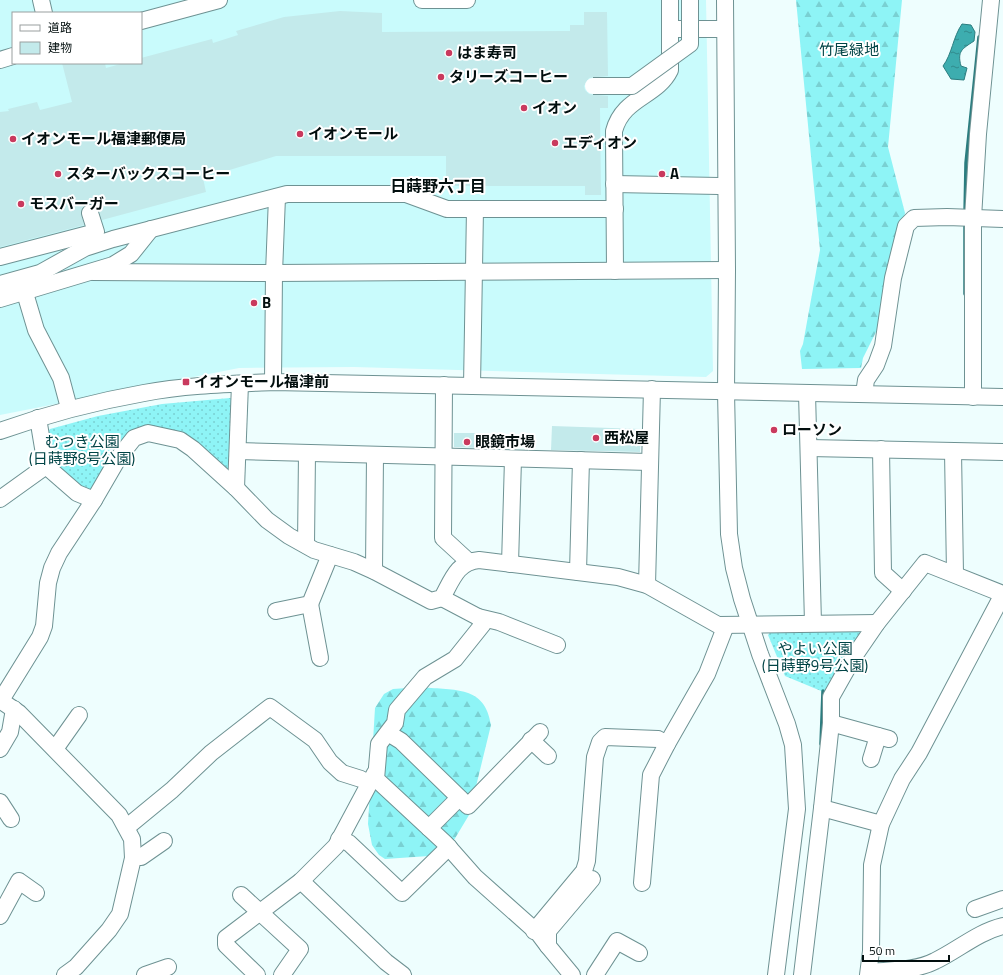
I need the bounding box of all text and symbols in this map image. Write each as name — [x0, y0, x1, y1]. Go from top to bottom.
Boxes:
legend — [12, 12, 142, 64]
text: 道路 — [48, 18, 72, 37]
text: 建物 — [48, 38, 72, 57]
park label: 竹尾緑地 — [819, 38, 879, 61]
place label: はま寿司 — [457, 41, 517, 64]
marker: はま寿司 — [444, 48, 454, 58]
place label: タリーズコーヒー — [449, 65, 568, 88]
marker: タリーズコーヒー — [436, 72, 446, 82]
place label: イオン — [532, 96, 577, 119]
marker: イオン — [519, 103, 529, 113]
place label: イオンモール — [308, 122, 398, 145]
place label: イオンモール福津郵便局 — [21, 127, 186, 150]
marker: イオンモール — [295, 129, 305, 139]
place label: エディオン — [563, 131, 637, 154]
marker: イオンモール福津郵便局 — [8, 134, 18, 144]
marker: エディオン — [550, 138, 560, 148]
place label: スターバックスコーヒー — [66, 162, 230, 185]
place label: A — [670, 162, 679, 185]
marker: スターバックスコーヒー — [53, 169, 63, 179]
marker: A — [657, 169, 667, 179]
district label: 日蒔野六丁目 — [390, 174, 486, 198]
place label: モスバーガー — [29, 192, 119, 215]
marker: モスバーガー — [16, 199, 26, 209]
place label: B — [262, 291, 271, 314]
marker: B — [249, 298, 259, 308]
place label: イオンモール福津前 — [194, 370, 329, 393]
marker: イオンモール福津前 — [181, 377, 191, 387]
place label: ローソン — [782, 418, 842, 441]
marker: ローソン — [769, 425, 779, 435]
place label: 西松屋 — [604, 426, 649, 449]
park label: むつき公園 (日蒔野8号公園) — [29, 430, 135, 470]
place label: 眼鏡市場 — [475, 430, 535, 453]
marker: 西松屋 — [591, 433, 601, 443]
marker: 眼鏡市場 — [462, 437, 472, 447]
park label: やよい公園 (日蒔野9号公園) — [762, 637, 868, 677]
scale bar — [863, 937, 949, 963]
text: 50 m — [869, 941, 895, 960]

